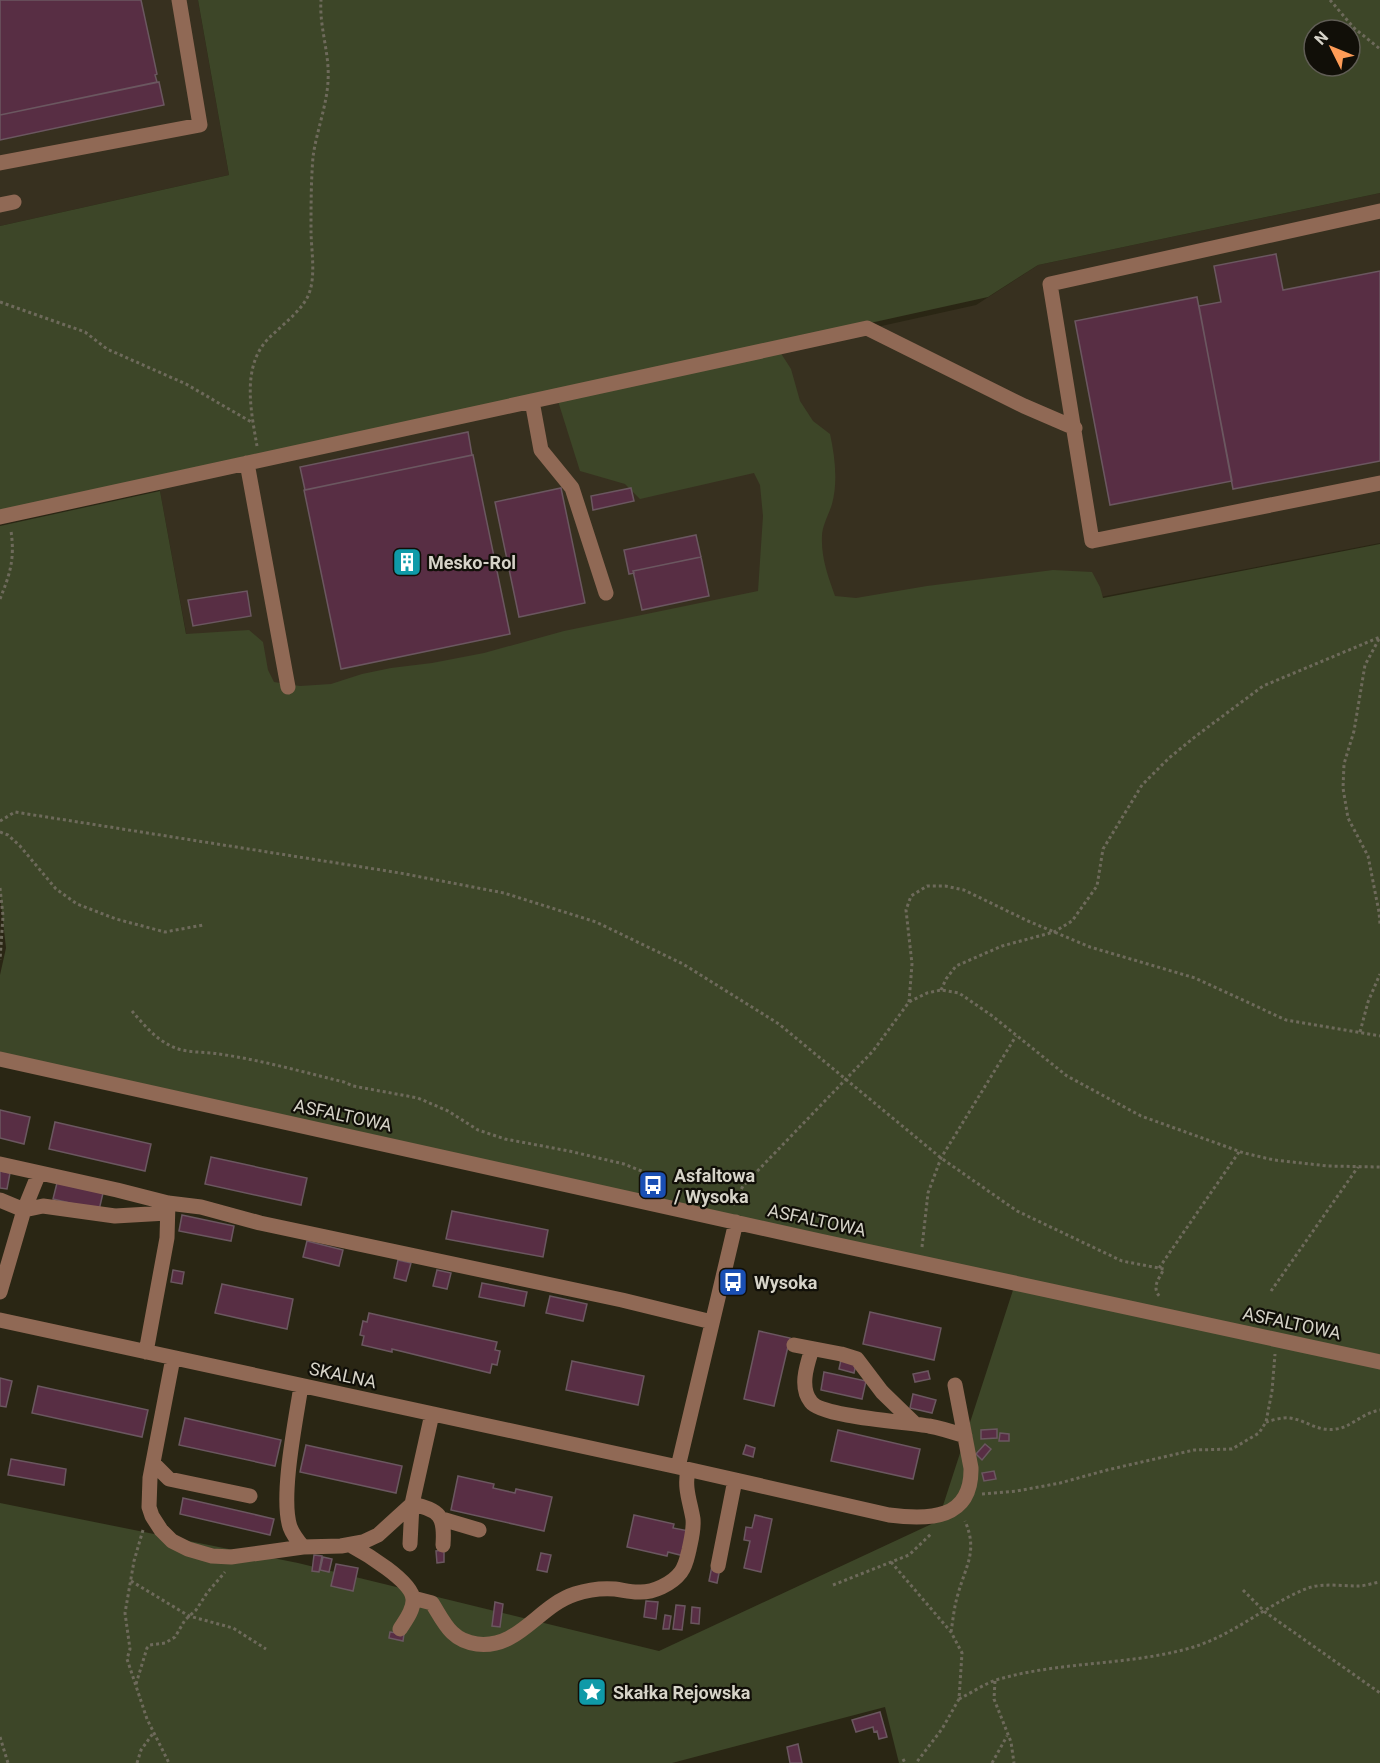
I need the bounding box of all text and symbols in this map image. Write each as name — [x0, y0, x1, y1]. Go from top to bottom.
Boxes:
north arrow — [1302, 18, 1362, 78]
text: N — [1311, 28, 1332, 49]
building icon: Mesko-Rol — [391, 546, 423, 578]
place label: Mesko-Rol — [428, 552, 516, 573]
street label: ASFALTOWA — [292, 1094, 394, 1136]
place label: Asfaltowa / Wysoka — [673, 1165, 755, 1207]
bus stop icon: Asfaltowa / Wysoka — [637, 1169, 669, 1201]
street label: ASFALTOWA — [766, 1199, 868, 1241]
bus stop icon: Wysoka — [717, 1266, 749, 1298]
place label: Wysoka — [754, 1272, 818, 1293]
street label: ASFALTOWA — [1241, 1302, 1343, 1344]
street label: SKALNA — [307, 1358, 379, 1392]
place icon: Skałka Rejowska — [576, 1676, 608, 1708]
place label: Skałka Rejowska — [613, 1682, 751, 1703]

